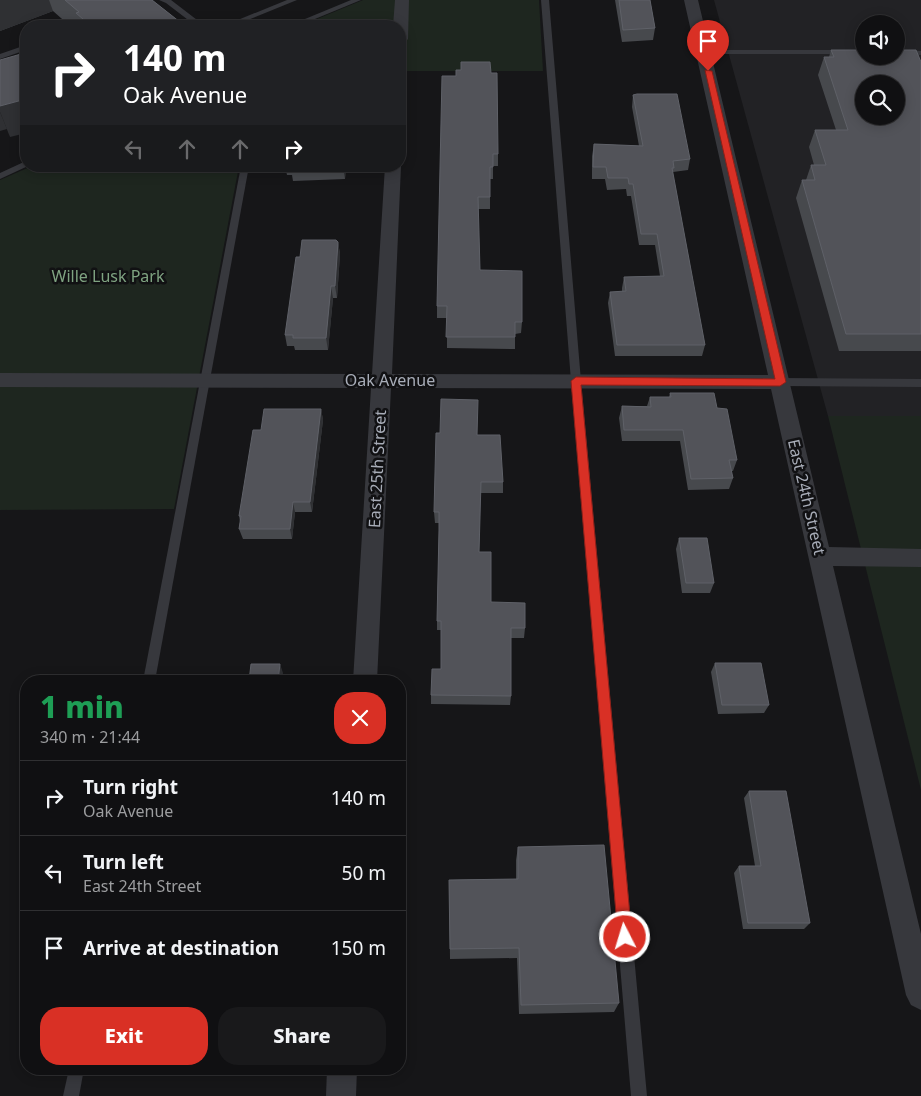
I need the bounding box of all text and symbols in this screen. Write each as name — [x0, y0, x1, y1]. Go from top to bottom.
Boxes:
map controls — [855, 15, 905, 125]
button: sound — [855, 15, 905, 65]
pin — [687, 20, 729, 71]
icon: arrive — [694, 27, 722, 55]
text: 140 m — [123, 34, 226, 81]
icon: right — [40, 40, 105, 105]
button: search — [855, 75, 905, 125]
text: Oak Avenue — [123, 79, 247, 109]
icon: left — [120, 135, 148, 163]
icon: ahead — [173, 135, 201, 163]
icon: ahead — [226, 135, 254, 163]
icon: right — [279, 135, 307, 163]
park label: Wille Lusk Park — [52, 265, 165, 287]
street label: Oak Avenue — [345, 369, 435, 391]
street label: East 25th Street — [363, 409, 391, 529]
street label: East 24th Street — [783, 437, 831, 557]
text: 1 min — [40, 686, 124, 727]
button: close — [334, 692, 386, 744]
text: 340 m · 21:44 — [40, 726, 140, 748]
text: Turn right — [83, 774, 178, 800]
icon: right — [40, 784, 68, 812]
text: 140 m — [331, 785, 386, 811]
text: Oak Avenue — [83, 800, 173, 822]
text: Turn left — [83, 849, 164, 875]
icon: left — [40, 859, 68, 887]
text: 50 m — [342, 860, 386, 886]
text: East 24th Street — [83, 875, 201, 897]
position arrow — [598, 910, 650, 962]
icon: arrive — [40, 934, 68, 962]
text: Arrive at destination — [83, 935, 279, 961]
text: 150 m — [331, 935, 386, 961]
button: Exit — [40, 1007, 208, 1065]
button: Share — [218, 1007, 386, 1065]

